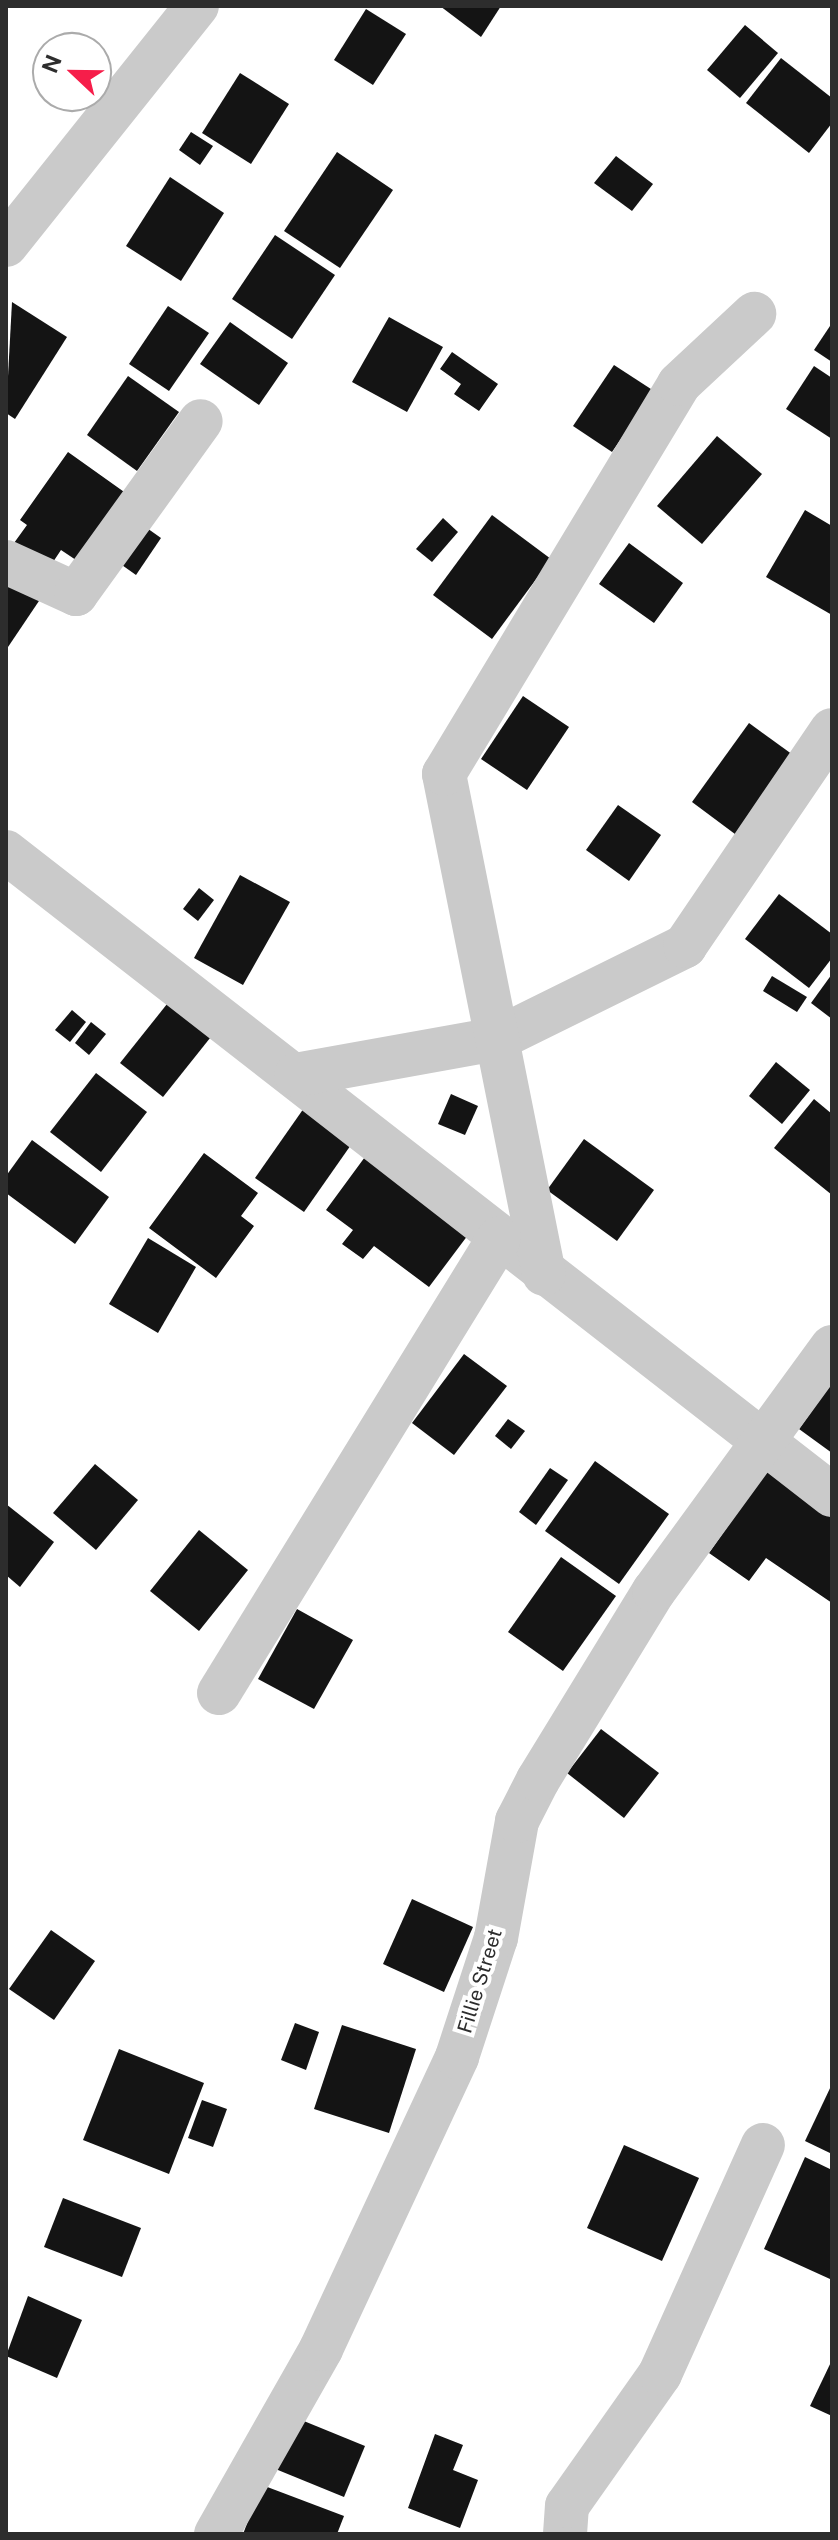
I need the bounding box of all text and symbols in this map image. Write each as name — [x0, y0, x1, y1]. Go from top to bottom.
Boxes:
north arrow — [32, 32, 112, 112]
text: N — [36, 51, 67, 77]
street label: Fillie Street — [453, 1926, 507, 2036]

